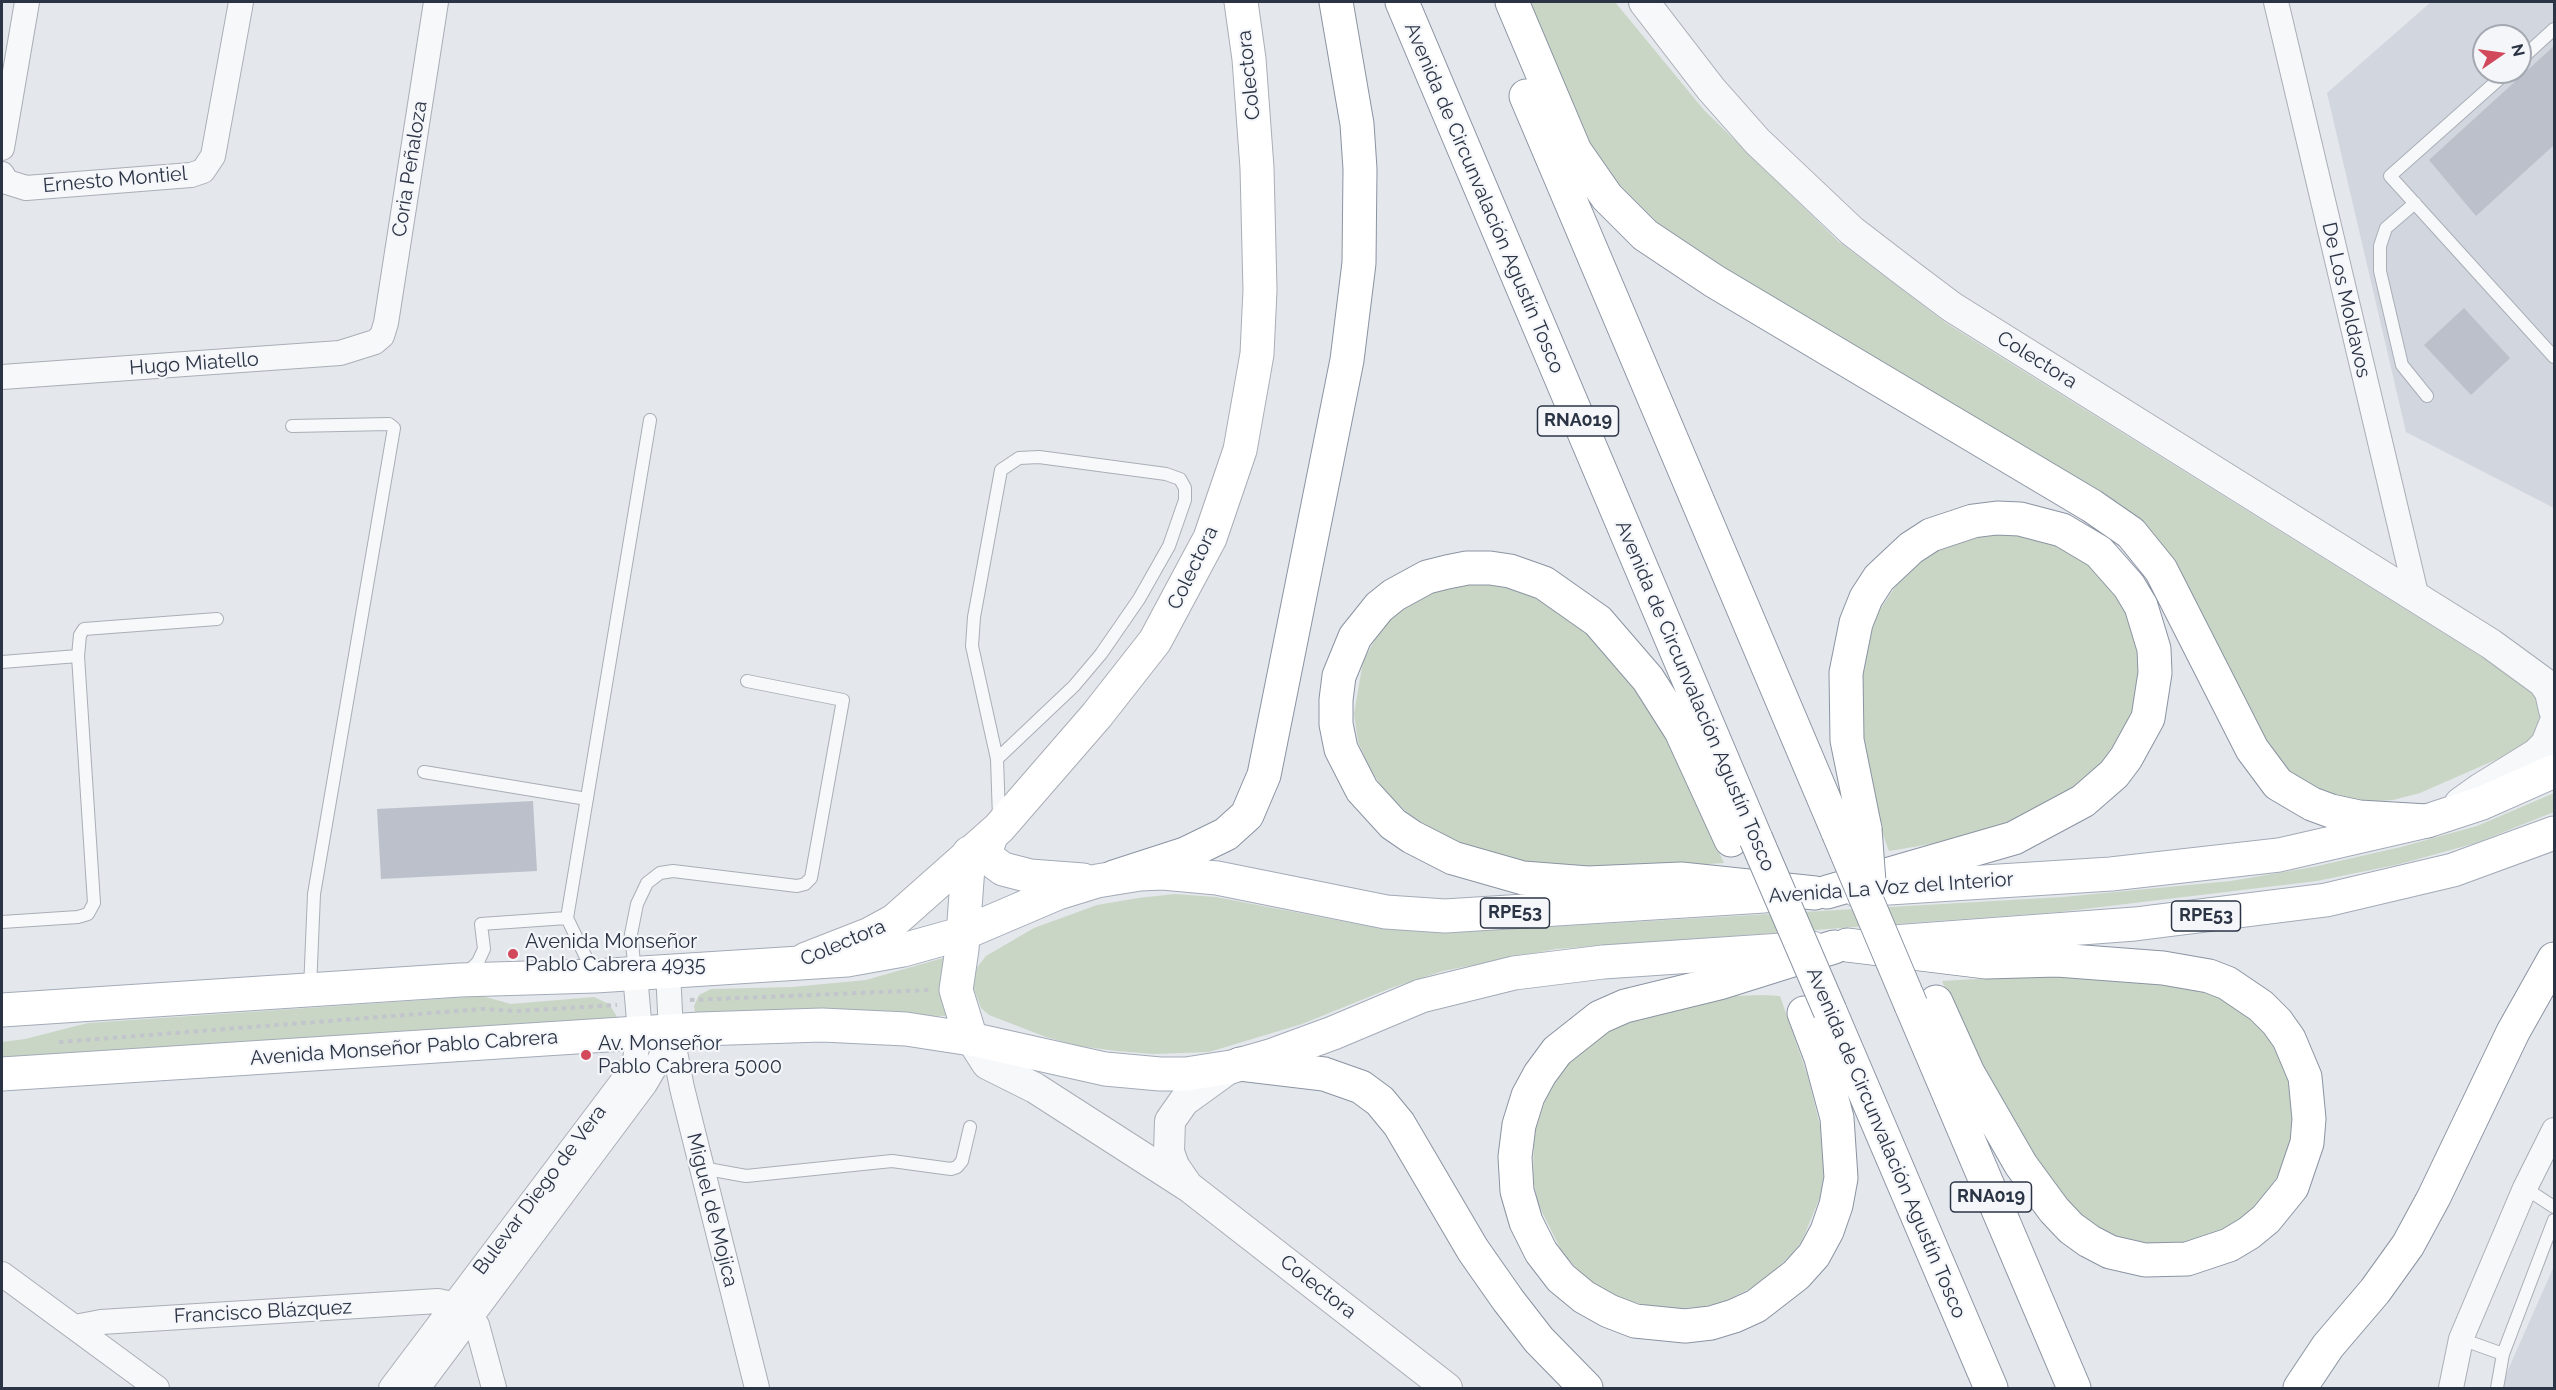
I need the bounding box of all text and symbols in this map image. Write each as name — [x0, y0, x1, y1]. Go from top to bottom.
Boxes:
street label: Avenida de Circunvalación Agustín Tosco — [1399, 19, 1569, 377]
north arrow — [2472, 24, 2532, 84]
street label: Colectora — [1232, 29, 1266, 121]
text: N — [2507, 42, 2529, 58]
street label: Coria Peñaloza — [387, 99, 433, 239]
street label: Ernesto Montiel — [42, 162, 188, 198]
street label: De Los Moldavos — [2316, 220, 2376, 380]
street label: Colectora — [1992, 326, 2082, 394]
street label: Hugo Miatello — [128, 348, 260, 380]
road number: RNA019 — [1538, 406, 1618, 436]
street label: Avenida de Circunvalación Agustín Tosco — [1610, 517, 1780, 875]
street label: Colectora — [1162, 522, 1224, 614]
street label: Avenida La Voz del Interior — [1768, 867, 2014, 909]
road number: RPE53 — [1480, 898, 1550, 928]
road number: RPE53 — [2172, 901, 2240, 931]
street label: Colectora — [797, 914, 889, 972]
place label: Avenida Monseñor Pablo Cabrera 4935 — [525, 930, 706, 977]
marker: Avenida Monseñor Pablo Cabrera 4935 — [506, 947, 520, 961]
street label: Avenida de Circunvalación Agustín Tosco — [1801, 964, 1971, 1322]
street label: Avenida Monseñor Pablo Cabrera — [249, 1025, 559, 1071]
place label: Av. Monseñor Pablo Cabrera 5000 — [598, 1032, 782, 1079]
marker: Av. Monseñor Pablo Cabrera 5000 — [579, 1048, 593, 1062]
street label: Bulevar Diego de Vera — [468, 1100, 612, 1280]
street label: Miguel de Mojica — [681, 1131, 743, 1289]
road number: RNA019 — [1950, 1182, 2032, 1212]
street label: Colectora — [1275, 1250, 1361, 1324]
street label: Francisco Blázquez — [173, 1295, 353, 1329]

